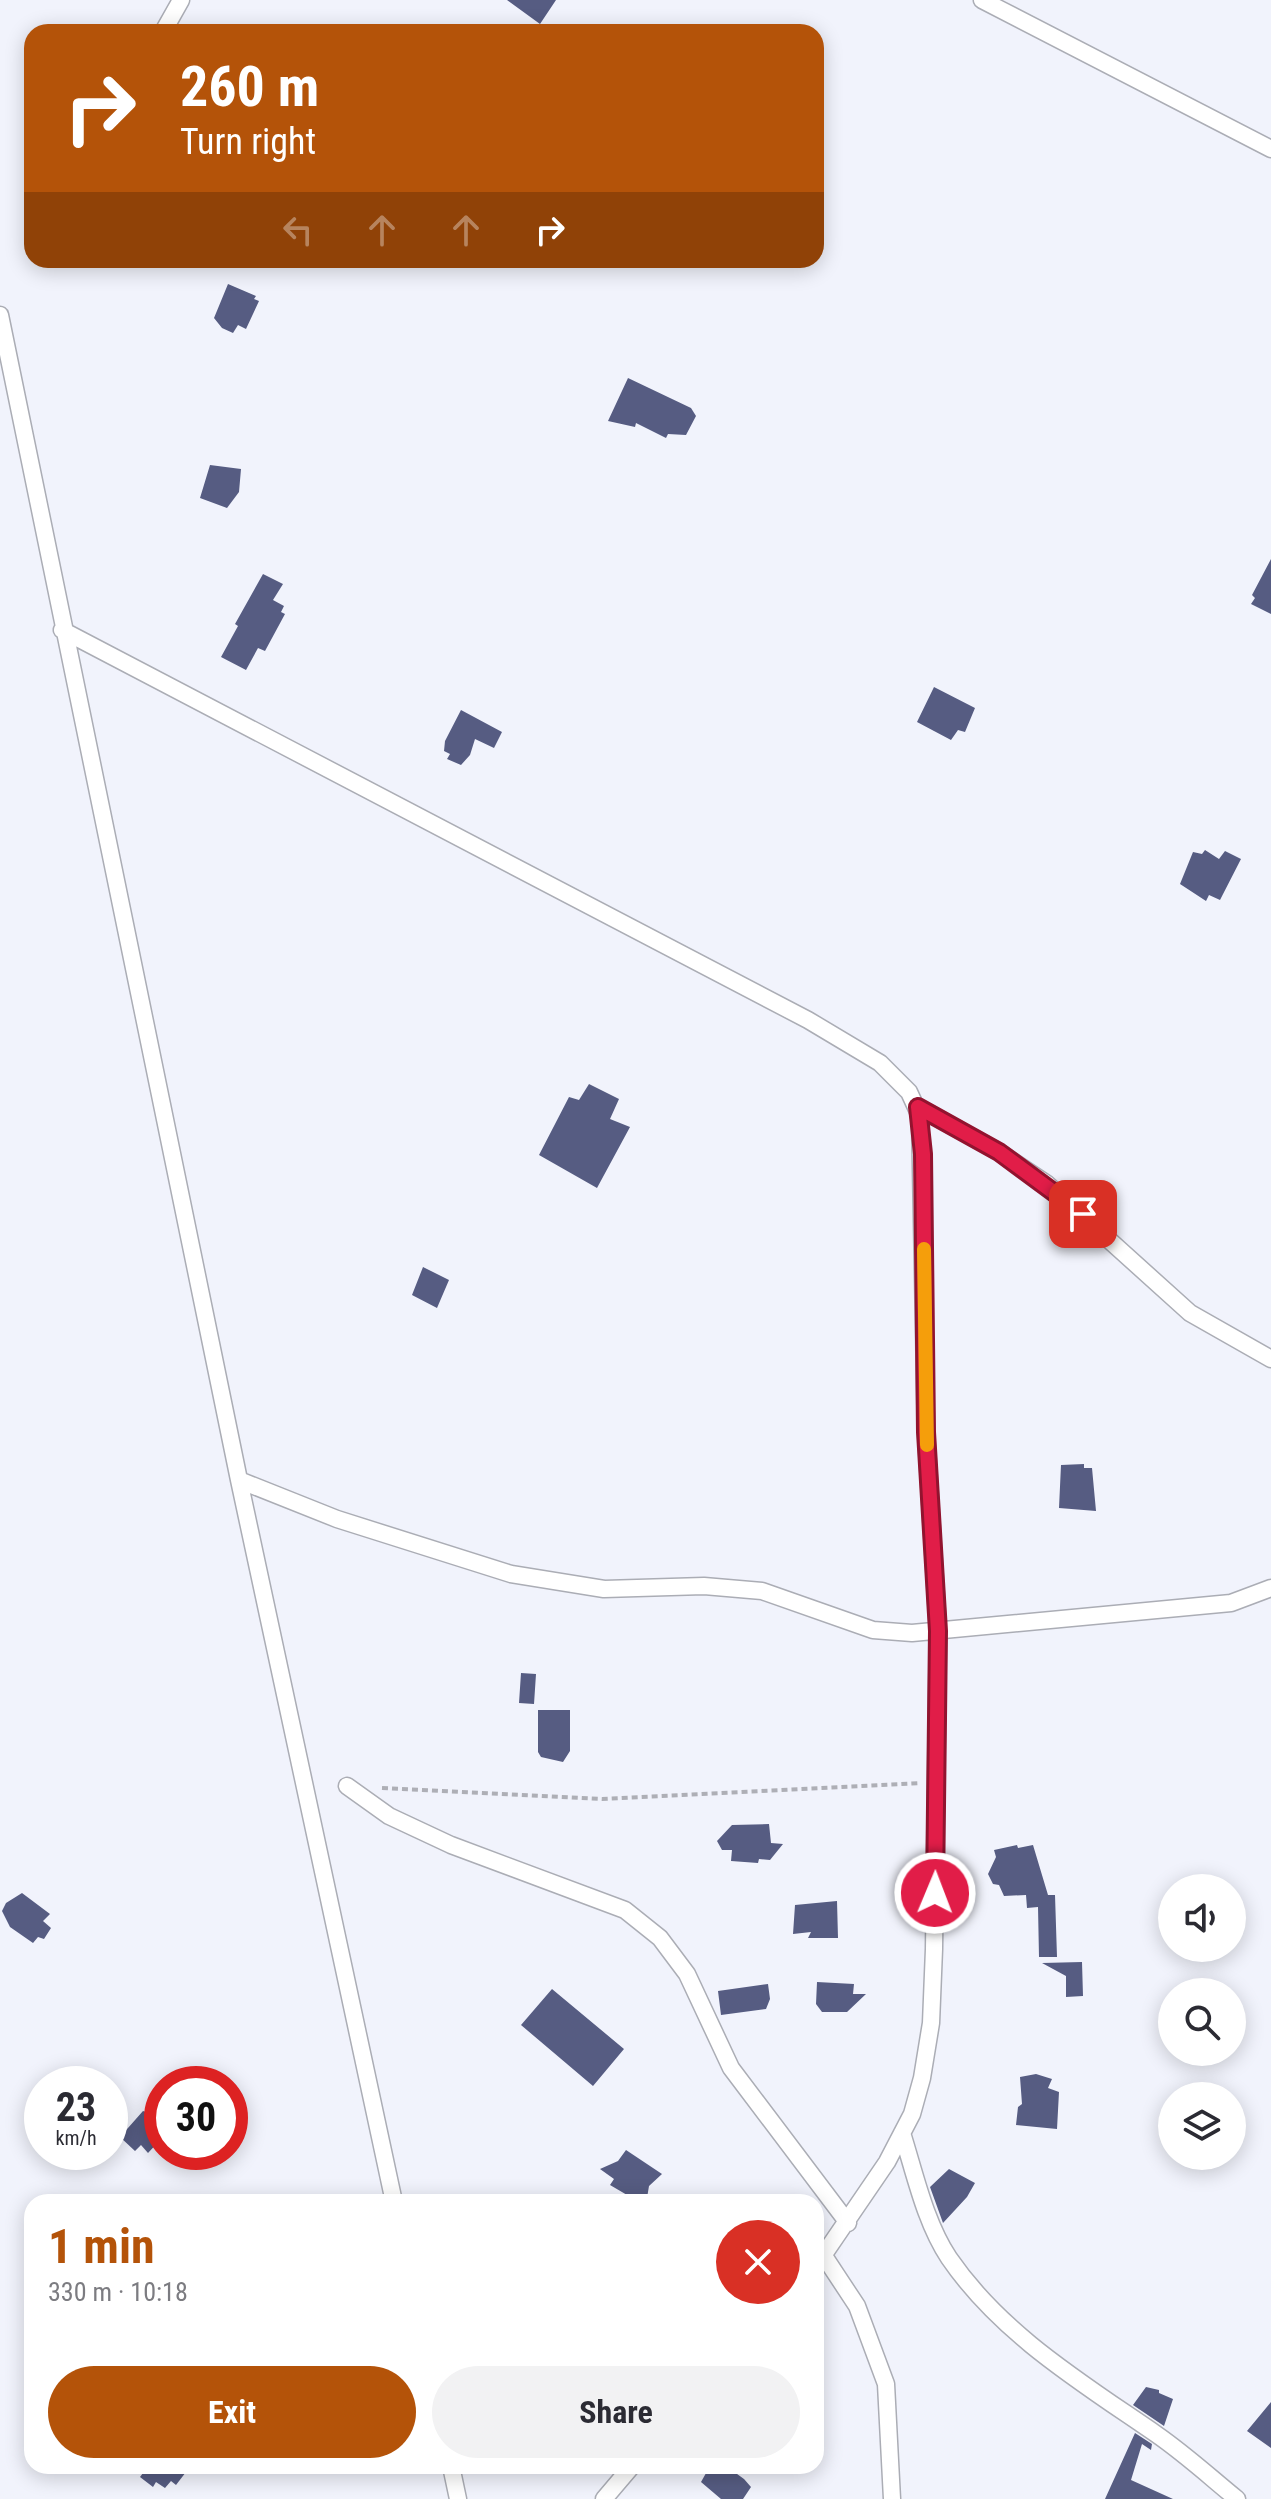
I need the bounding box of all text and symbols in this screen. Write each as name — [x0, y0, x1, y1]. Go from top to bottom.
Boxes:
text: 260 m — [180, 54, 319, 120]
icon: right — [48, 56, 152, 160]
text: Turn right — [180, 121, 316, 163]
icon: left — [276, 208, 320, 252]
icon: ahead — [360, 208, 404, 252]
icon: ahead — [444, 208, 488, 252]
icon: right — [528, 208, 572, 252]
pin — [1049, 1180, 1117, 1248]
icon: arrive — [1061, 1192, 1105, 1236]
position arrow — [893, 1851, 977, 1935]
map controls — [1158, 1874, 1246, 2170]
button: sound — [1158, 1874, 1246, 1962]
button: search — [1158, 1978, 1246, 2066]
speed limit sign: 30 — [144, 2066, 248, 2170]
button: layers — [1158, 2082, 1246, 2170]
text: 23 — [56, 2084, 96, 2131]
text: km/h — [55, 2126, 97, 2150]
text: 1 min — [48, 2218, 155, 2275]
button: close — [716, 2220, 800, 2304]
text: 330 m · 10:18 — [48, 2277, 188, 2307]
button: Exit — [48, 2366, 416, 2458]
button: Share — [432, 2366, 800, 2458]

